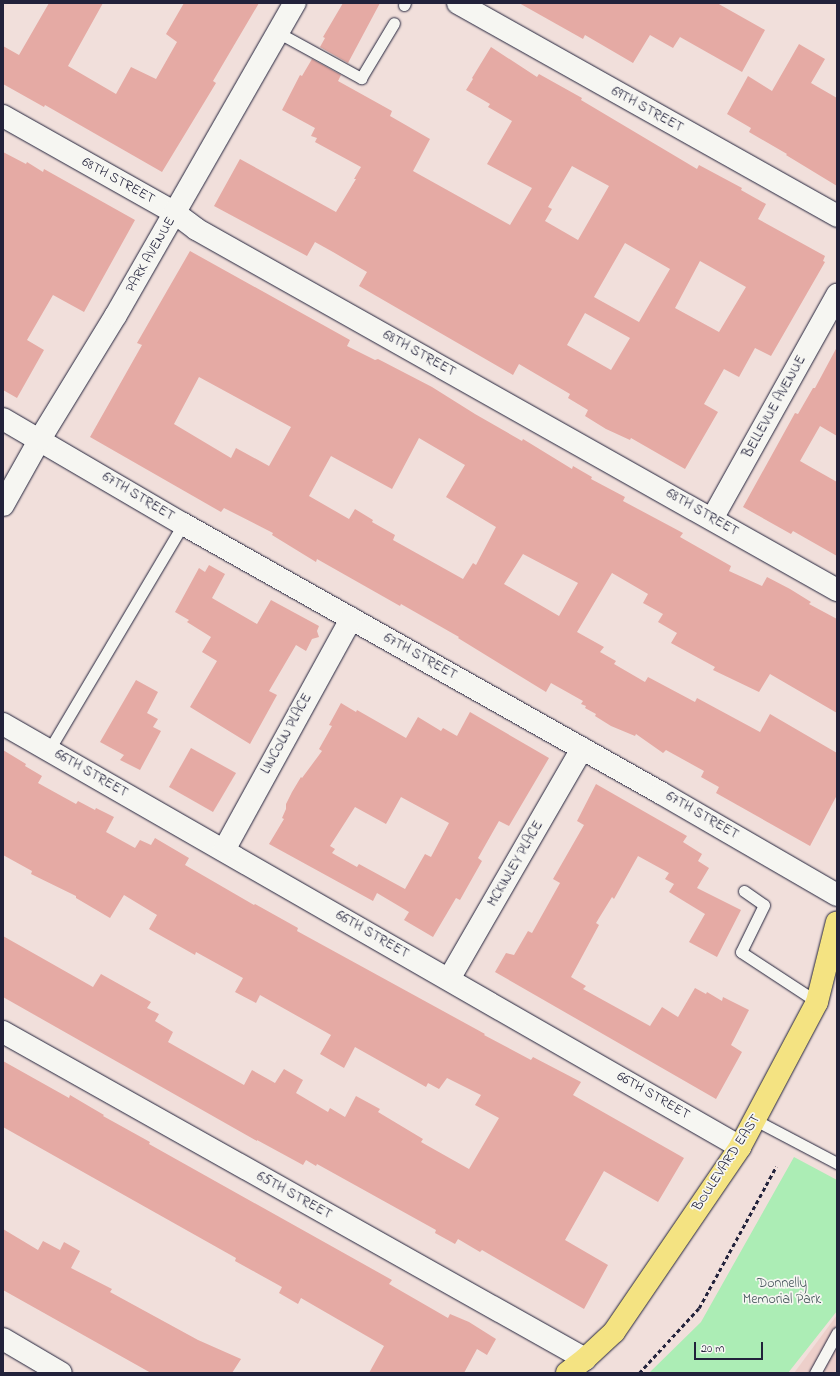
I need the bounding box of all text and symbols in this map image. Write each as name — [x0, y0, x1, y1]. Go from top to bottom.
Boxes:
street label: 69TH STREET — [608, 83, 686, 137]
street label: 68TH STREET — [79, 154, 157, 208]
street label: PARK AVENUE — [123, 214, 179, 296]
street label: 68TH STREET — [380, 327, 458, 381]
street label: BELLEVUE AVENUE — [740, 353, 810, 461]
street label: 67TH STREET — [99, 469, 177, 525]
street label: 68TH STREET — [663, 486, 741, 540]
street label: 67TH STREET — [380, 630, 460, 684]
street label: LINCOLN PLACE — [258, 691, 316, 777]
street label: 66TH STREET — [51, 746, 131, 802]
street label: 67TH STREET — [663, 788, 741, 844]
street label: MCKINLEY PLACE — [485, 818, 547, 910]
street label: 66TH STREET — [332, 907, 412, 963]
street label: 66TH STREET — [613, 1068, 693, 1124]
street label: BOULEVARD EAST — [689, 1111, 765, 1215]
street label: 65TH STREET — [253, 1168, 335, 1224]
park label: Donnelly Memorial Park — [743, 1276, 821, 1308]
scale bar — [696, 1334, 765, 1360]
text: 20 m — [701, 1340, 724, 1358]

